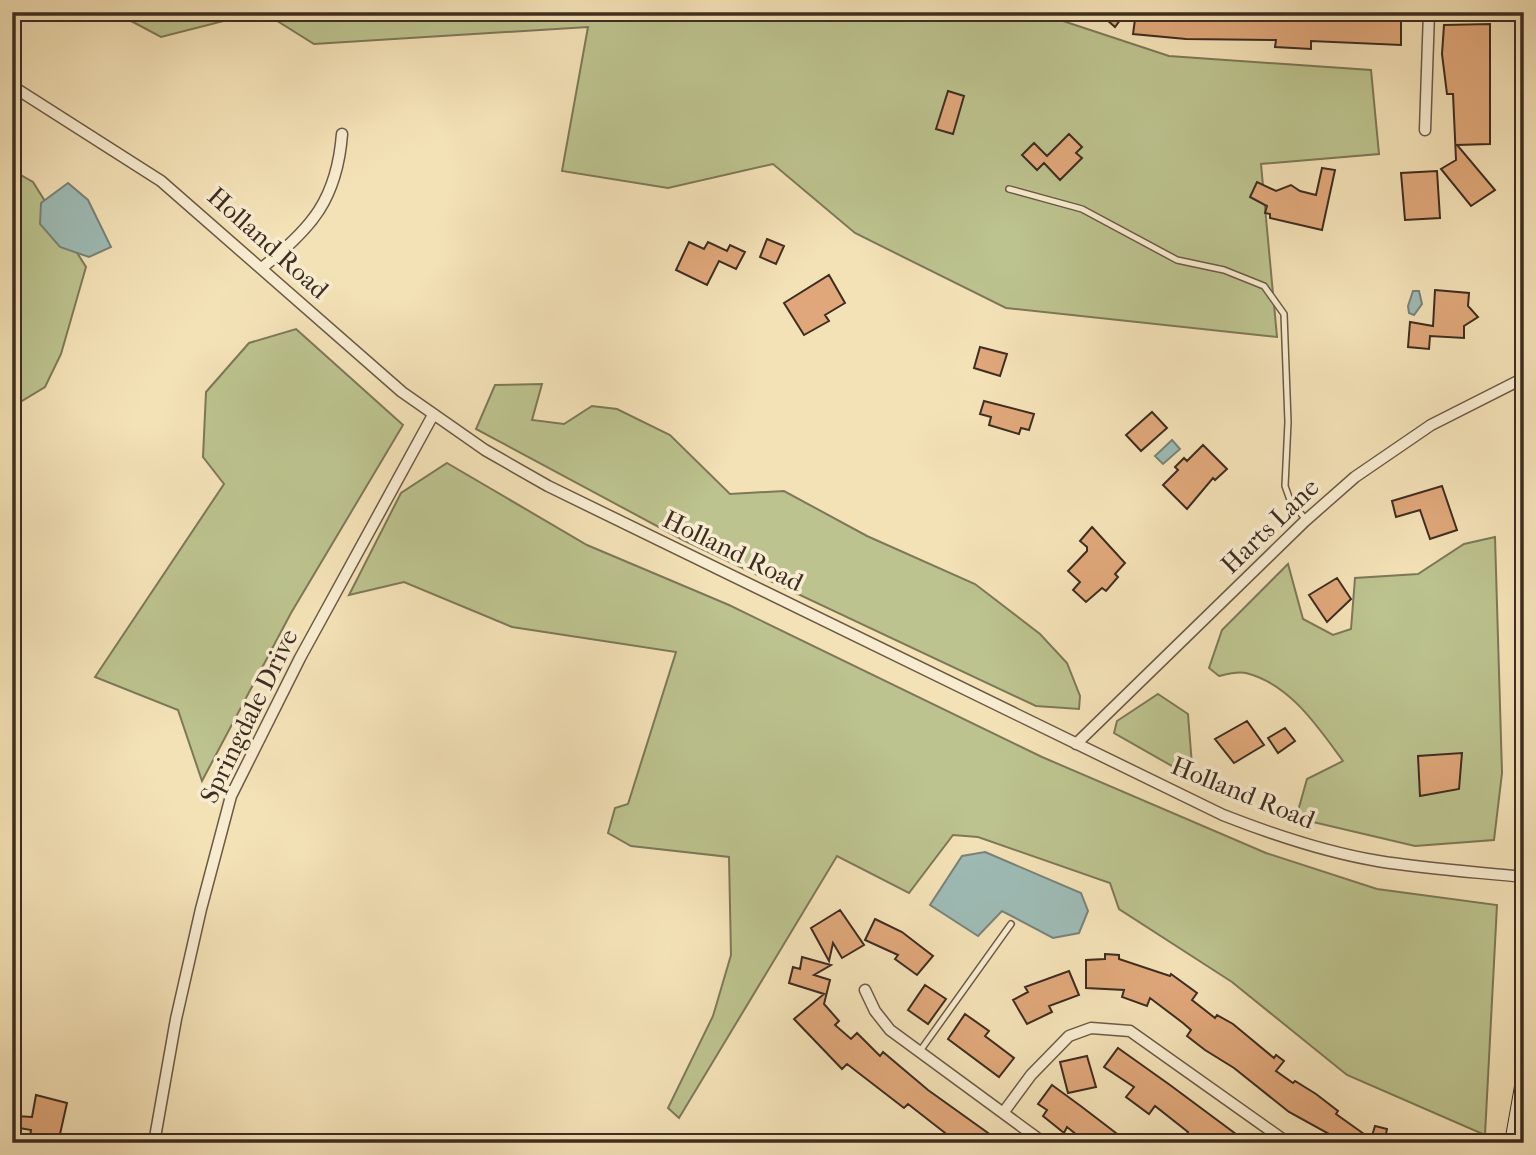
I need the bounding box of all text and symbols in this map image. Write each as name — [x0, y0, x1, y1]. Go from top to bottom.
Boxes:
street label: Holland Road — [201, 181, 336, 306]
street label: Harts Lane — [1215, 472, 1325, 580]
street label: Holland Road — [658, 504, 809, 599]
street label: Springdale Drive — [193, 624, 305, 808]
street label: Holland Road — [1167, 750, 1320, 836]

